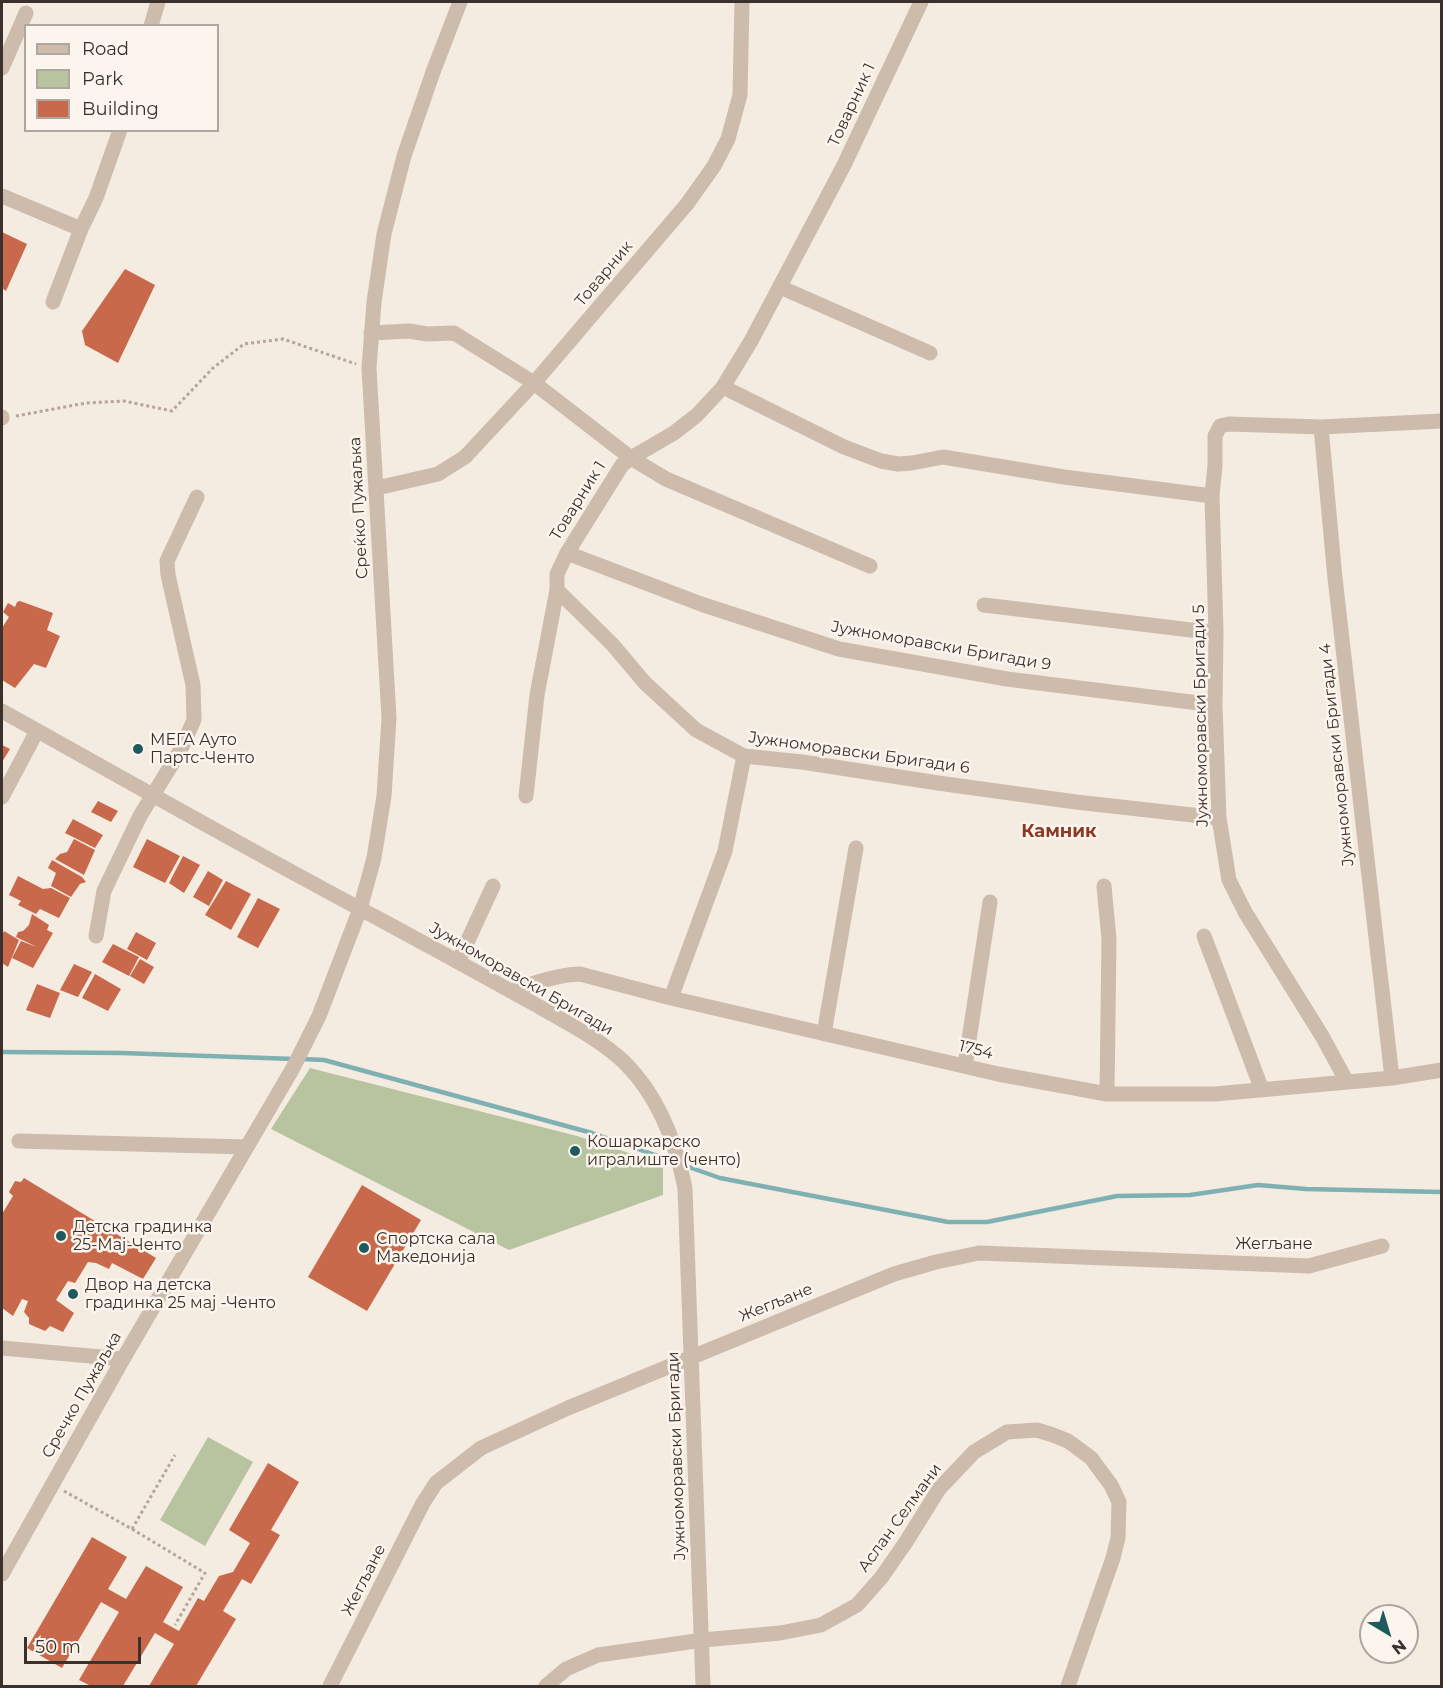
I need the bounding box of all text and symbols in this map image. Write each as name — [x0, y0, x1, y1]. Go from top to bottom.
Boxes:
legend — [24, 24, 219, 132]
text: Road — [82, 38, 129, 60]
street label: Товарник 1 — [824, 60, 880, 150]
text: Park — [82, 68, 123, 90]
text: Building — [82, 98, 159, 120]
street label: Товарник — [571, 237, 637, 311]
street label: Среќко Пужаљка — [346, 436, 372, 580]
street label: Товарник 1 — [546, 458, 610, 544]
street label: Јужноморавски Бригади 5 — [1189, 604, 1213, 828]
street label: Јужноморавски Бригади 9 — [829, 617, 1053, 675]
street label: Јужноморавски Бригади 4 — [1316, 642, 1358, 868]
street label: Јужноморавски Бригади 6 — [747, 728, 971, 778]
place label: МЕГА Ауто Партс-Ченто — [150, 730, 255, 768]
marker: МЕГА Ауто Партс-Ченто — [131, 742, 145, 756]
district label: Камник — [1021, 821, 1097, 843]
street label: Јужноморавски Бригади — [425, 918, 617, 1040]
street label: 1754 — [957, 1037, 995, 1063]
place label: Кошаркарско игралиште (ченто) — [587, 1132, 741, 1170]
marker: Кошаркарско игралиште (ченто) — [568, 1144, 582, 1158]
place label: Детска градинка 25-Мај-Ченто — [73, 1217, 212, 1255]
marker: Детска градинка 25-Мај-Ченто — [54, 1229, 68, 1243]
place label: Спортска сала Македонија — [376, 1229, 496, 1267]
street label: Жегљане — [1235, 1234, 1313, 1254]
marker: Спортска сала Македонија — [357, 1241, 371, 1255]
place label: Двор на детска градинка 25 мај -Ченто — [85, 1275, 276, 1313]
street label: Жегљане — [737, 1280, 815, 1326]
marker: Двор на детска градинка 25 мај -Ченто — [66, 1287, 80, 1301]
street label: Сречко Пужаљка — [38, 1328, 126, 1462]
street label: Јужноморавски Бригади — [664, 1351, 690, 1561]
street label: Аслан Селмани — [854, 1460, 946, 1576]
street label: Жегљане — [338, 1541, 390, 1619]
north arrow — [1359, 1604, 1419, 1664]
scale bar — [27, 1625, 144, 1663]
text: 50 m — [35, 1636, 81, 1658]
text: N — [1388, 1636, 1410, 1658]

